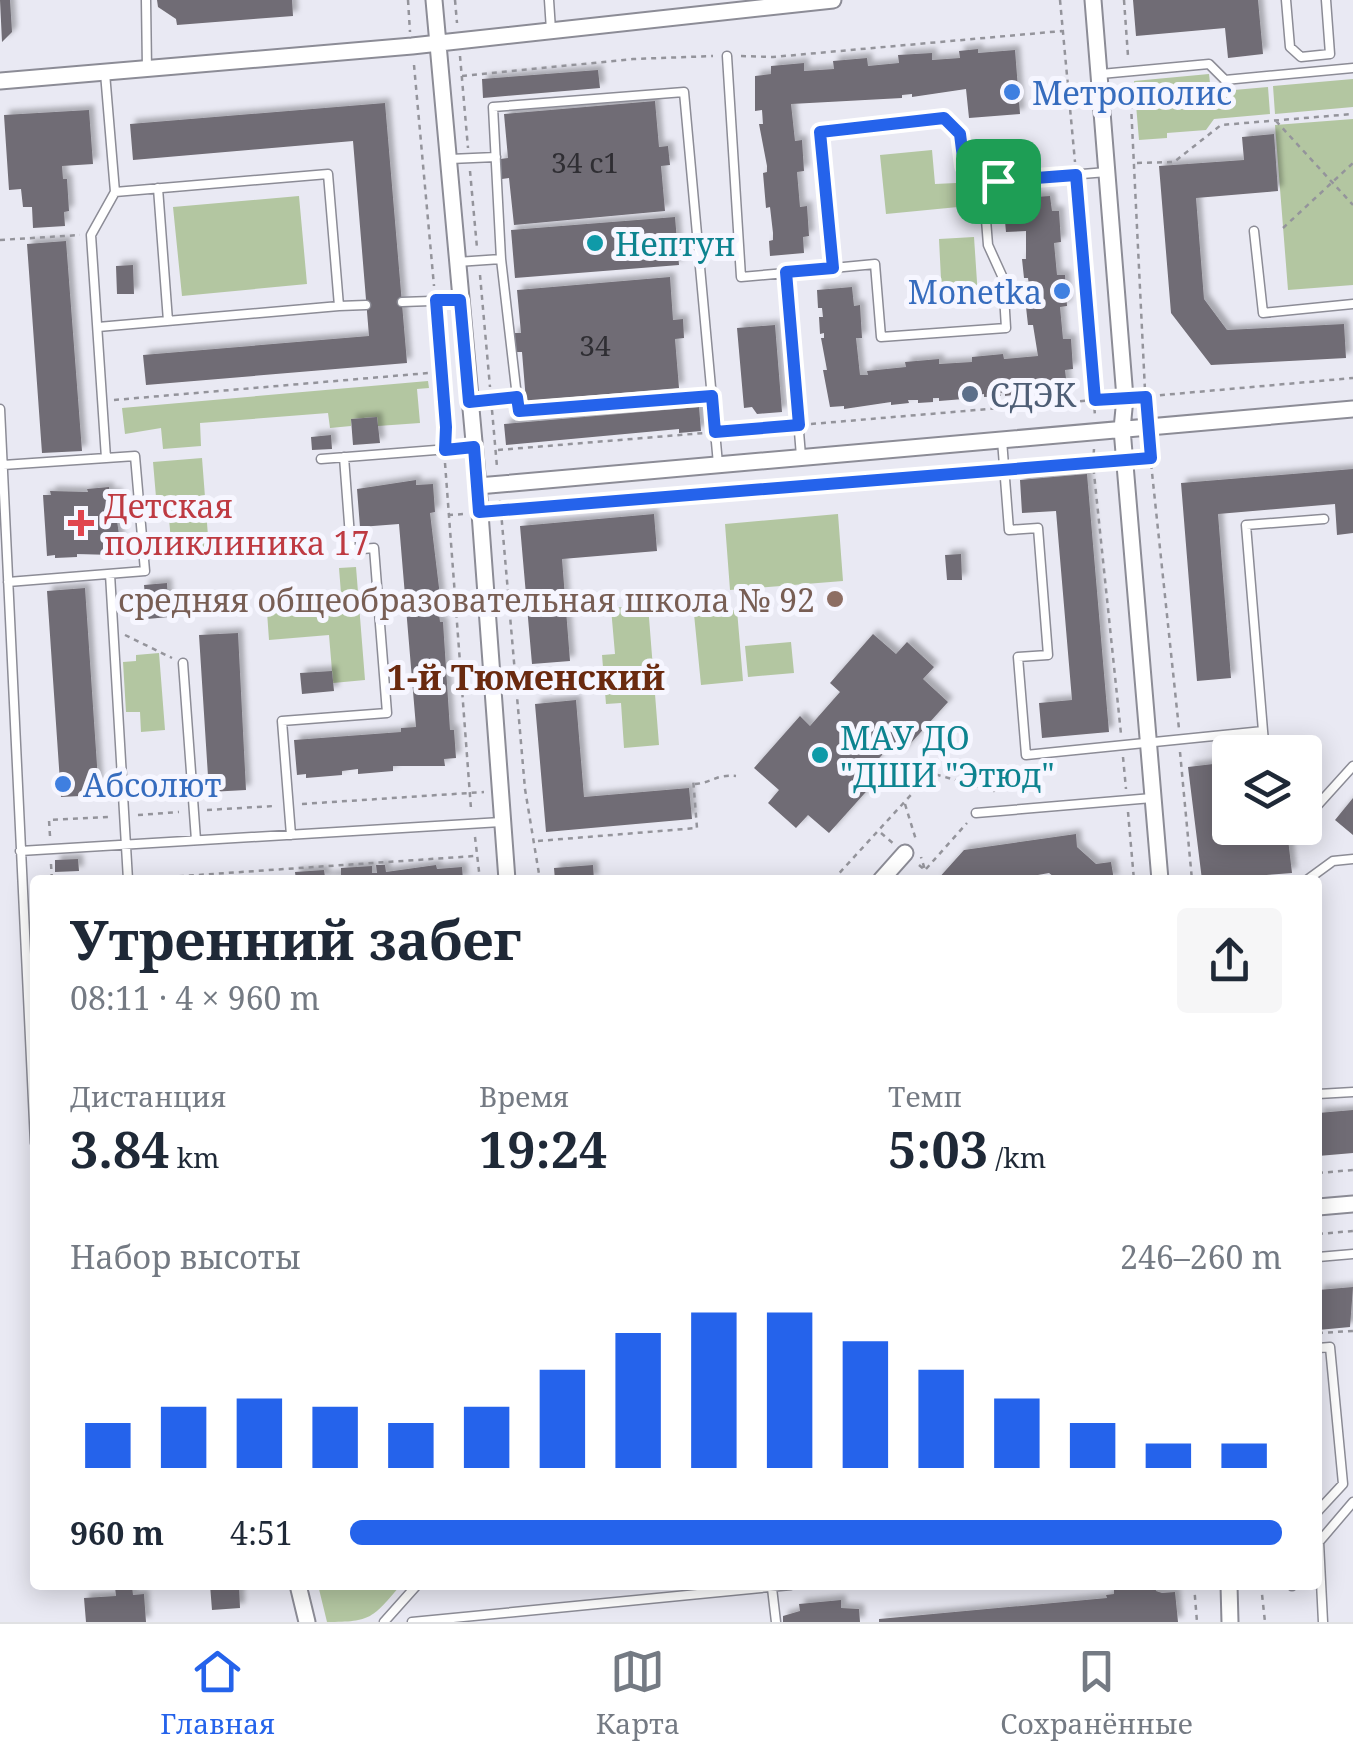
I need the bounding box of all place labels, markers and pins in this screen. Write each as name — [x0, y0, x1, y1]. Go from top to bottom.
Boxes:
place label: Метрополис — [1032, 71, 1232, 114]
marker: Метрополис — [1001, 81, 1023, 103]
pin — [956, 139, 1041, 224]
place label: Нептун — [615, 222, 735, 265]
marker: Нептун — [584, 232, 606, 254]
place label: Monetka — [908, 270, 1042, 313]
marker: Monetka — [1051, 280, 1073, 302]
place label: СДЭК — [990, 373, 1076, 416]
marker: СДЭК — [959, 383, 981, 405]
place label: Детская поликлиника 17 — [104, 484, 369, 564]
marker: Детская поликлиника 17 — [68, 510, 94, 536]
place label: средняя общеобразовательная школа № 92 — [118, 578, 815, 621]
marker: средняя общеобразовательная школа № 92 — [824, 588, 846, 610]
place label: МАУ ДО "ДШИ "Этюд" — [840, 716, 1055, 796]
marker: МАУ ДО "ДШИ "Этюд" — [809, 744, 831, 766]
place label: Абсолют — [83, 763, 222, 806]
marker: Абсолют — [52, 773, 74, 795]

